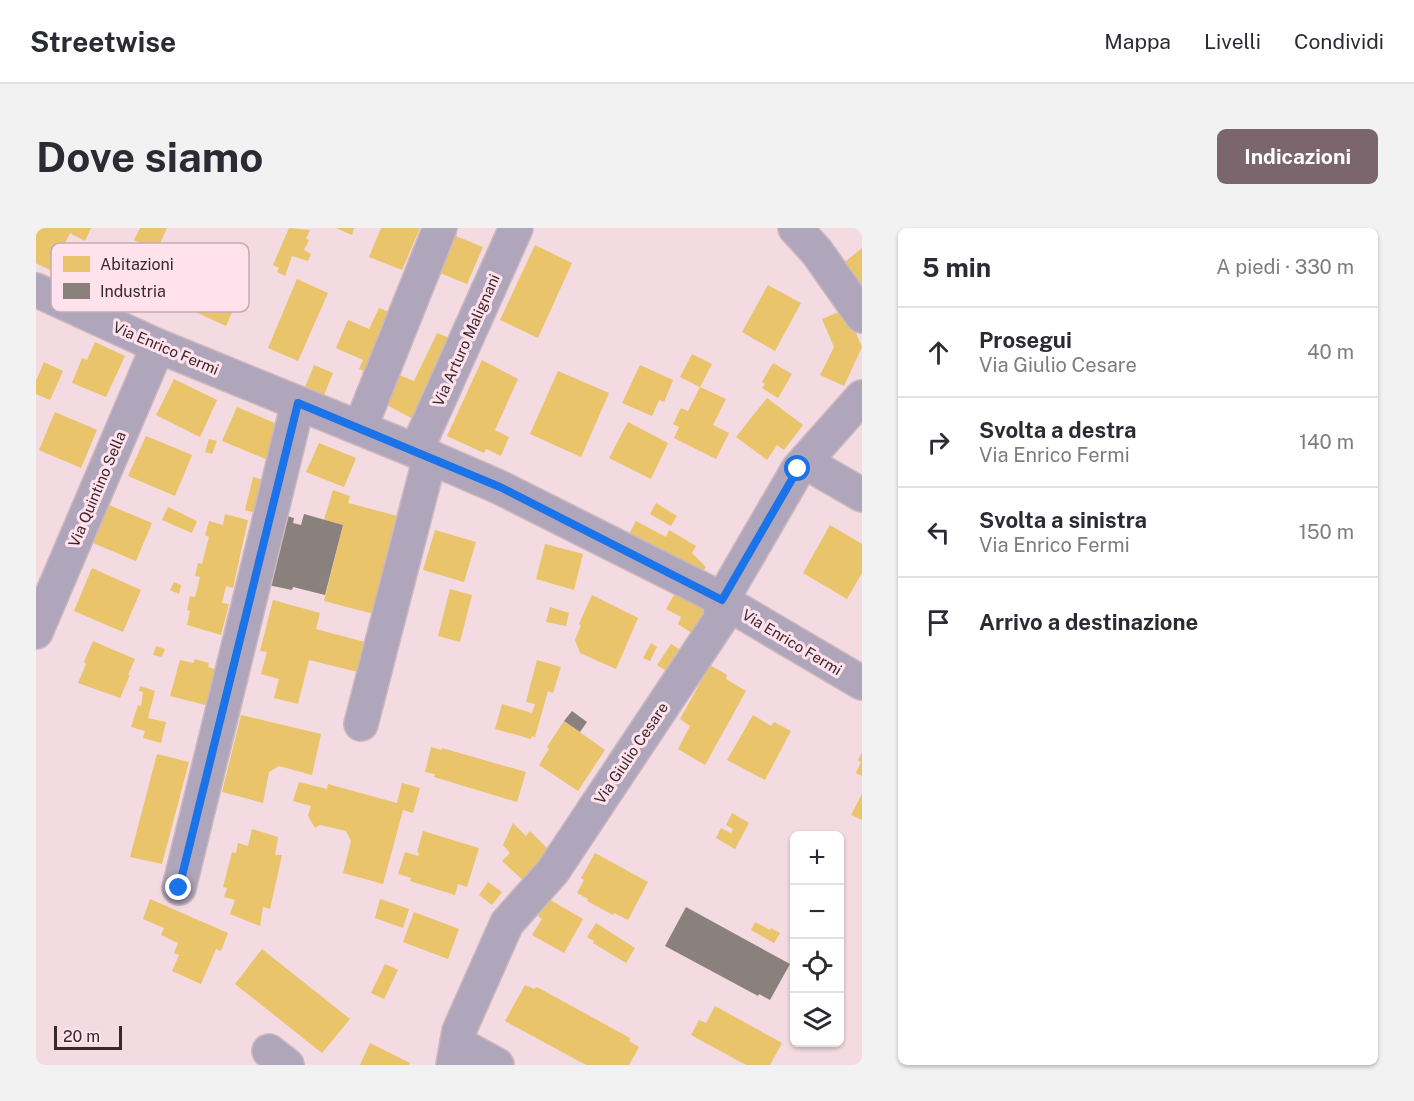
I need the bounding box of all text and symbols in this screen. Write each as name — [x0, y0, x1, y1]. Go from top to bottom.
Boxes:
text: Streetwise — [30, 25, 176, 58]
text: Mappa — [1104, 29, 1171, 54]
text: Livelli — [1204, 29, 1261, 54]
text: Condividi — [1294, 29, 1384, 54]
button: Indicazioni — [1217, 129, 1378, 184]
text: Dove siamo — [36, 132, 263, 181]
legend — [51, 243, 249, 312]
text: 5 min — [922, 252, 991, 283]
text: Abitazioni — [100, 255, 174, 274]
text: A piedi · 330 m — [1216, 255, 1354, 279]
street label: Via Arturo Malignani — [429, 271, 503, 409]
text: Industria — [100, 282, 166, 301]
street label: Via Enrico Fermi — [111, 318, 221, 378]
text: Prosegui — [979, 327, 1072, 353]
icon: ahead — [922, 336, 955, 369]
text: 40 m — [1307, 340, 1354, 364]
text: Via Giulio Cesare — [979, 353, 1137, 377]
text: Svolta a destra — [979, 417, 1136, 443]
icon: right — [922, 426, 955, 459]
street label: Via Quintino Sella — [65, 429, 129, 549]
text: 140 m — [1299, 430, 1354, 454]
text: Via Enrico Fermi — [979, 443, 1130, 467]
route start — [784, 455, 810, 481]
text: Svolta a sinistra — [979, 507, 1147, 533]
icon: left — [922, 516, 955, 549]
text: 150 m — [1299, 520, 1354, 544]
text: Via Enrico Fermi — [979, 533, 1130, 557]
street label: Via Enrico Fermi — [739, 606, 845, 678]
icon: arrive — [922, 606, 955, 639]
text: Arrivo a destinazione — [979, 609, 1198, 635]
street label: Via Giulio Cesare — [591, 699, 671, 807]
map controls — [790, 831, 844, 1047]
button: + — [790, 831, 844, 885]
route end — [165, 874, 191, 900]
button: − — [790, 885, 844, 939]
button: locate — [790, 939, 844, 993]
button: layers — [790, 993, 844, 1047]
scale bar — [54, 1023, 122, 1050]
text: 20 m — [63, 1027, 100, 1046]

